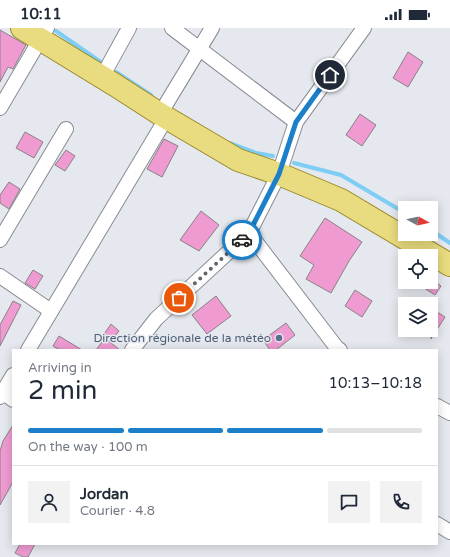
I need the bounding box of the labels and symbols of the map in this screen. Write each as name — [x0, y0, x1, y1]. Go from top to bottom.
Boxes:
pin — [313, 58, 347, 92]
north arrow — [398, 201, 438, 241]
courier — [222, 220, 262, 260]
pin — [162, 281, 196, 315]
place label: Direction régionale de la météo — [93, 331, 271, 345]
marker: Direction régionale de la météo — [274, 333, 284, 343]

